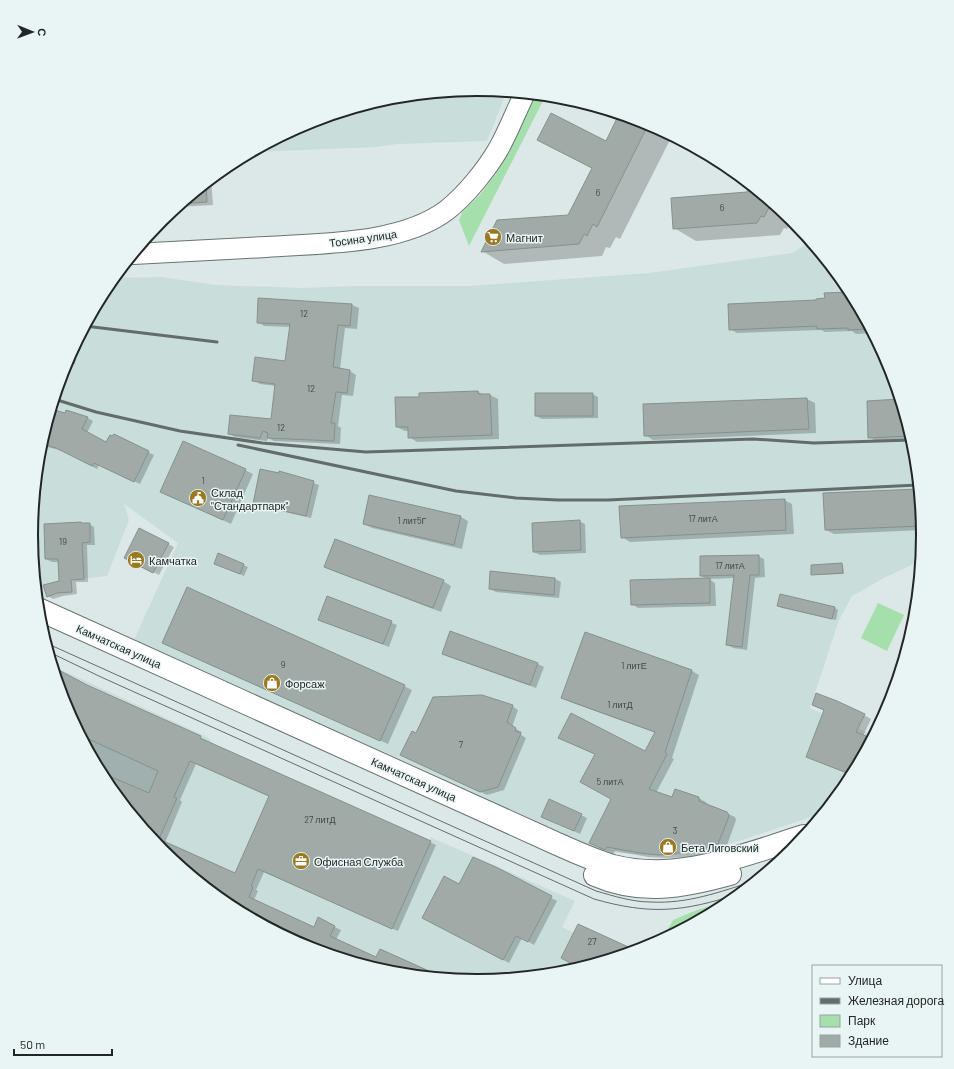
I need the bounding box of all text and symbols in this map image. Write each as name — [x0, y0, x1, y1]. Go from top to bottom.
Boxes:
north arrow — [12, 12, 52, 52]
text: С — [36, 28, 49, 36]
house number: 6 — [596, 187, 601, 198]
house number: 6 — [720, 202, 725, 213]
street label: Тосина улица — [328, 227, 399, 249]
supermarket icon: Магнит — [483, 227, 503, 247]
place label: Магнит — [506, 231, 543, 244]
house number: 12 — [300, 308, 308, 319]
house number: 12 — [307, 383, 315, 394]
house number: 12 — [277, 422, 285, 433]
house number: 1 — [201, 475, 205, 486]
place label: Склад "Стандартпарк" — [211, 486, 288, 512]
public building icon: Склад "Стандартпарк" — [188, 488, 208, 508]
house number: 17 литА — [688, 513, 718, 524]
house number: 1 лит5Г — [398, 515, 427, 526]
house number: 19 — [59, 536, 67, 547]
hotel icon: Камчатка — [126, 550, 146, 570]
place label: Камчатка — [149, 554, 198, 567]
house number: 17 литА — [715, 560, 745, 571]
street label: Камчатская улица — [74, 621, 164, 671]
house number: 9 — [281, 659, 286, 670]
house number: 1 литЕ — [621, 660, 647, 671]
shop icon: Форсаж — [262, 673, 282, 693]
place label: Форсаж — [285, 677, 325, 690]
house number: 1 литД — [607, 699, 633, 710]
house number: 7 — [459, 739, 464, 750]
street label: Камчатская улица — [369, 754, 459, 804]
house number: 5 литА — [597, 776, 623, 787]
house number: 27 литД — [304, 814, 336, 825]
house number: 3 — [673, 825, 678, 836]
shop icon: Бета Лиговский — [658, 837, 678, 857]
place label: Бета Лиговский — [681, 841, 759, 854]
office icon: Офисная Служба — [291, 851, 311, 871]
place label: Офисная Служба — [314, 855, 404, 868]
house number: 27 — [587, 936, 597, 947]
legend — [812, 965, 942, 1057]
text: Улица — [848, 973, 882, 988]
text: Железная дорога — [848, 993, 944, 1008]
text: Парк — [848, 1013, 876, 1028]
scale bar — [14, 1031, 112, 1057]
text: Здание — [848, 1033, 889, 1048]
text: 50 m — [20, 1037, 45, 1051]

